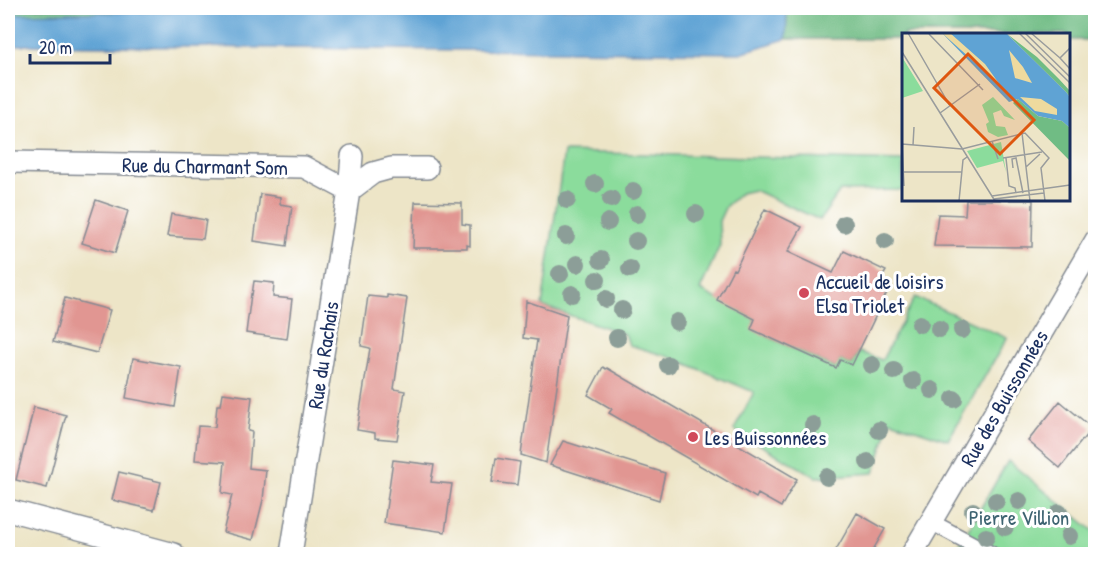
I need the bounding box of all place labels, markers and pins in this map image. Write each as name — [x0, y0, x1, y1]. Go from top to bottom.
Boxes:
place label: Accueil de loisirs Elsa Triolet — [816, 267, 944, 320]
marker: Accueil de loisirs Elsa Triolet — [797, 286, 811, 300]
place label: Les Buissonnées — [705, 423, 826, 452]
marker: Les Buissonnées — [686, 430, 700, 444]

